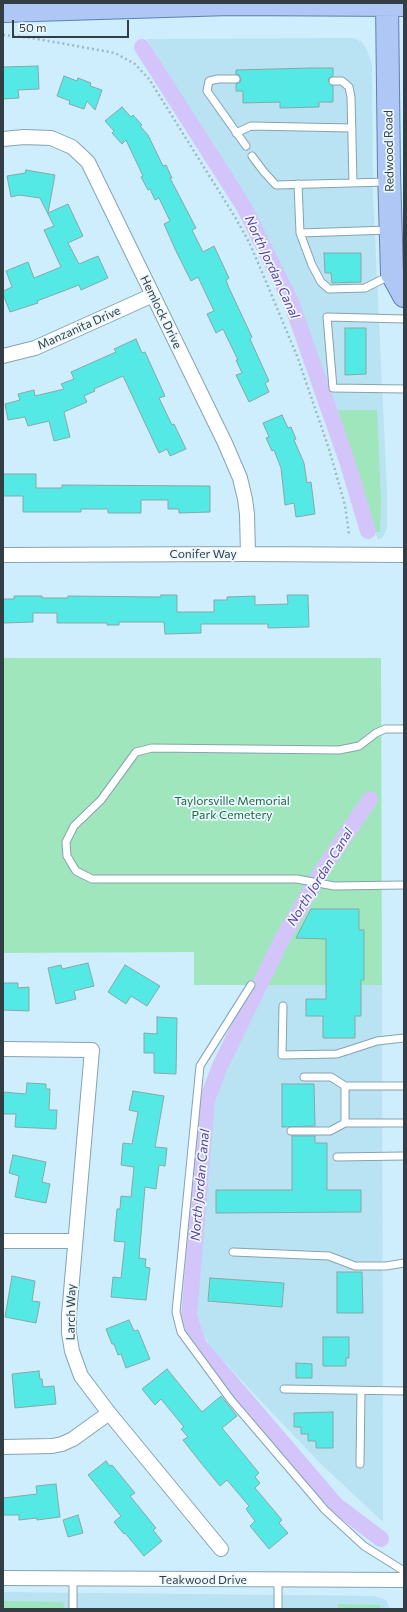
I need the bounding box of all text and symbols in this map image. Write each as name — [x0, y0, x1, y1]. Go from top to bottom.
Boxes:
scale bar — [14, 12, 131, 38]
text: 50 m — [19, 20, 47, 34]
street label: Redwood Road — [381, 110, 397, 192]
water label: North Jordan Canal — [241, 213, 303, 321]
street label: Hemlock Drive — [137, 273, 185, 351]
street label: Manzanita Drive — [35, 303, 123, 353]
street label: Conifer Way — [169, 547, 237, 561]
park label: Taylorsville Memorial Park Cemetery — [174, 794, 290, 822]
water label: North Jordan Canal — [284, 825, 356, 929]
water label: North Jordan Canal — [187, 1129, 213, 1241]
street label: Larch Way — [63, 1283, 79, 1341]
street label: Teakwood Drive — [159, 1573, 247, 1587]

